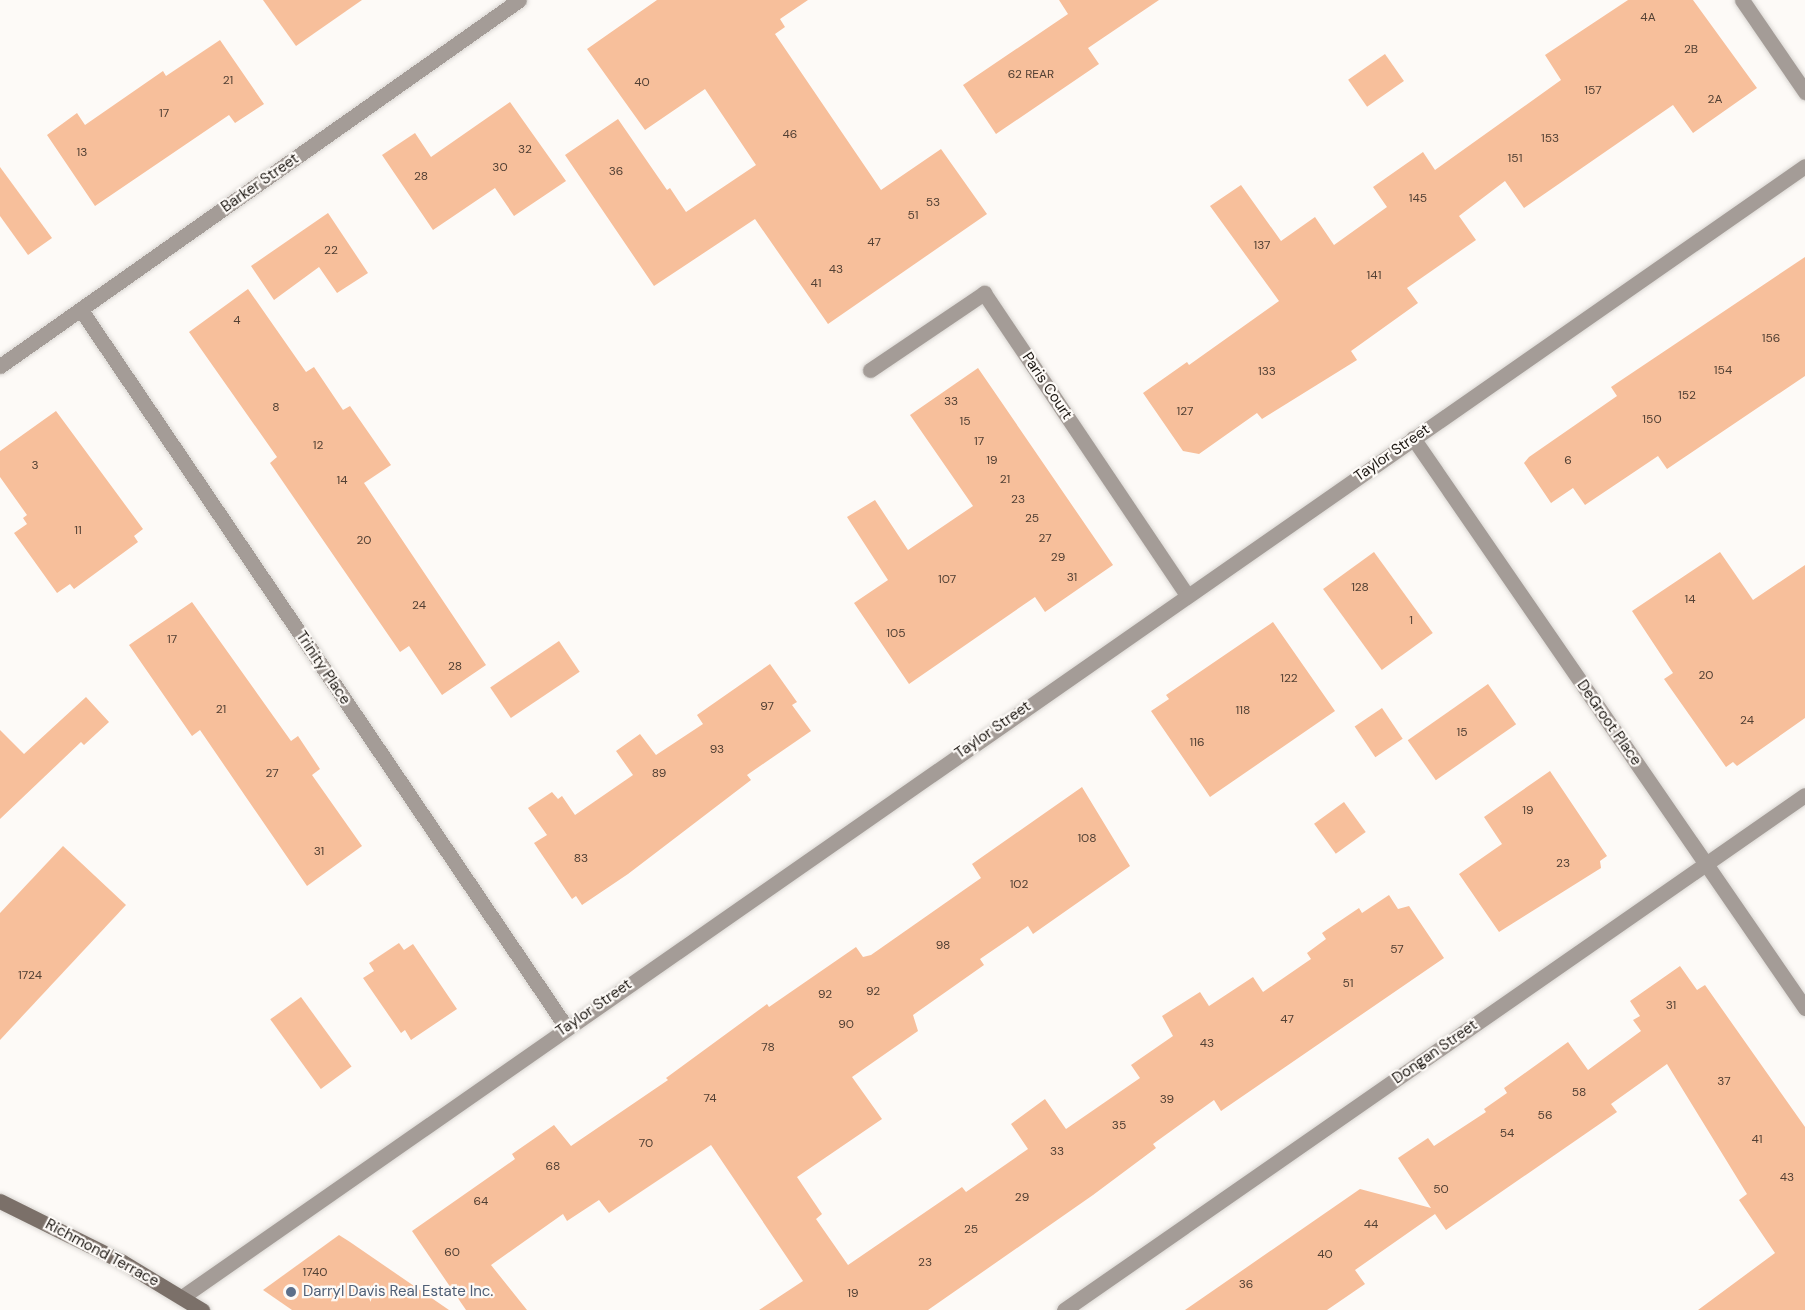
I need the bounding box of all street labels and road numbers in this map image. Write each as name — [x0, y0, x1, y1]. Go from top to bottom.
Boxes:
street label: Barker Street — [218, 150, 302, 216]
street label: Paris Court — [1018, 349, 1076, 423]
street label: Taylor Street — [1351, 420, 1433, 486]
street label: Trinity Place — [292, 628, 354, 708]
street label: DeGroot Place — [1573, 677, 1645, 769]
street label: Taylor Street — [952, 697, 1034, 763]
street label: Taylor Street — [553, 975, 635, 1041]
street label: Dongan Street — [1389, 1016, 1481, 1088]
street label: Richmond Terrace — [42, 1215, 162, 1291]

